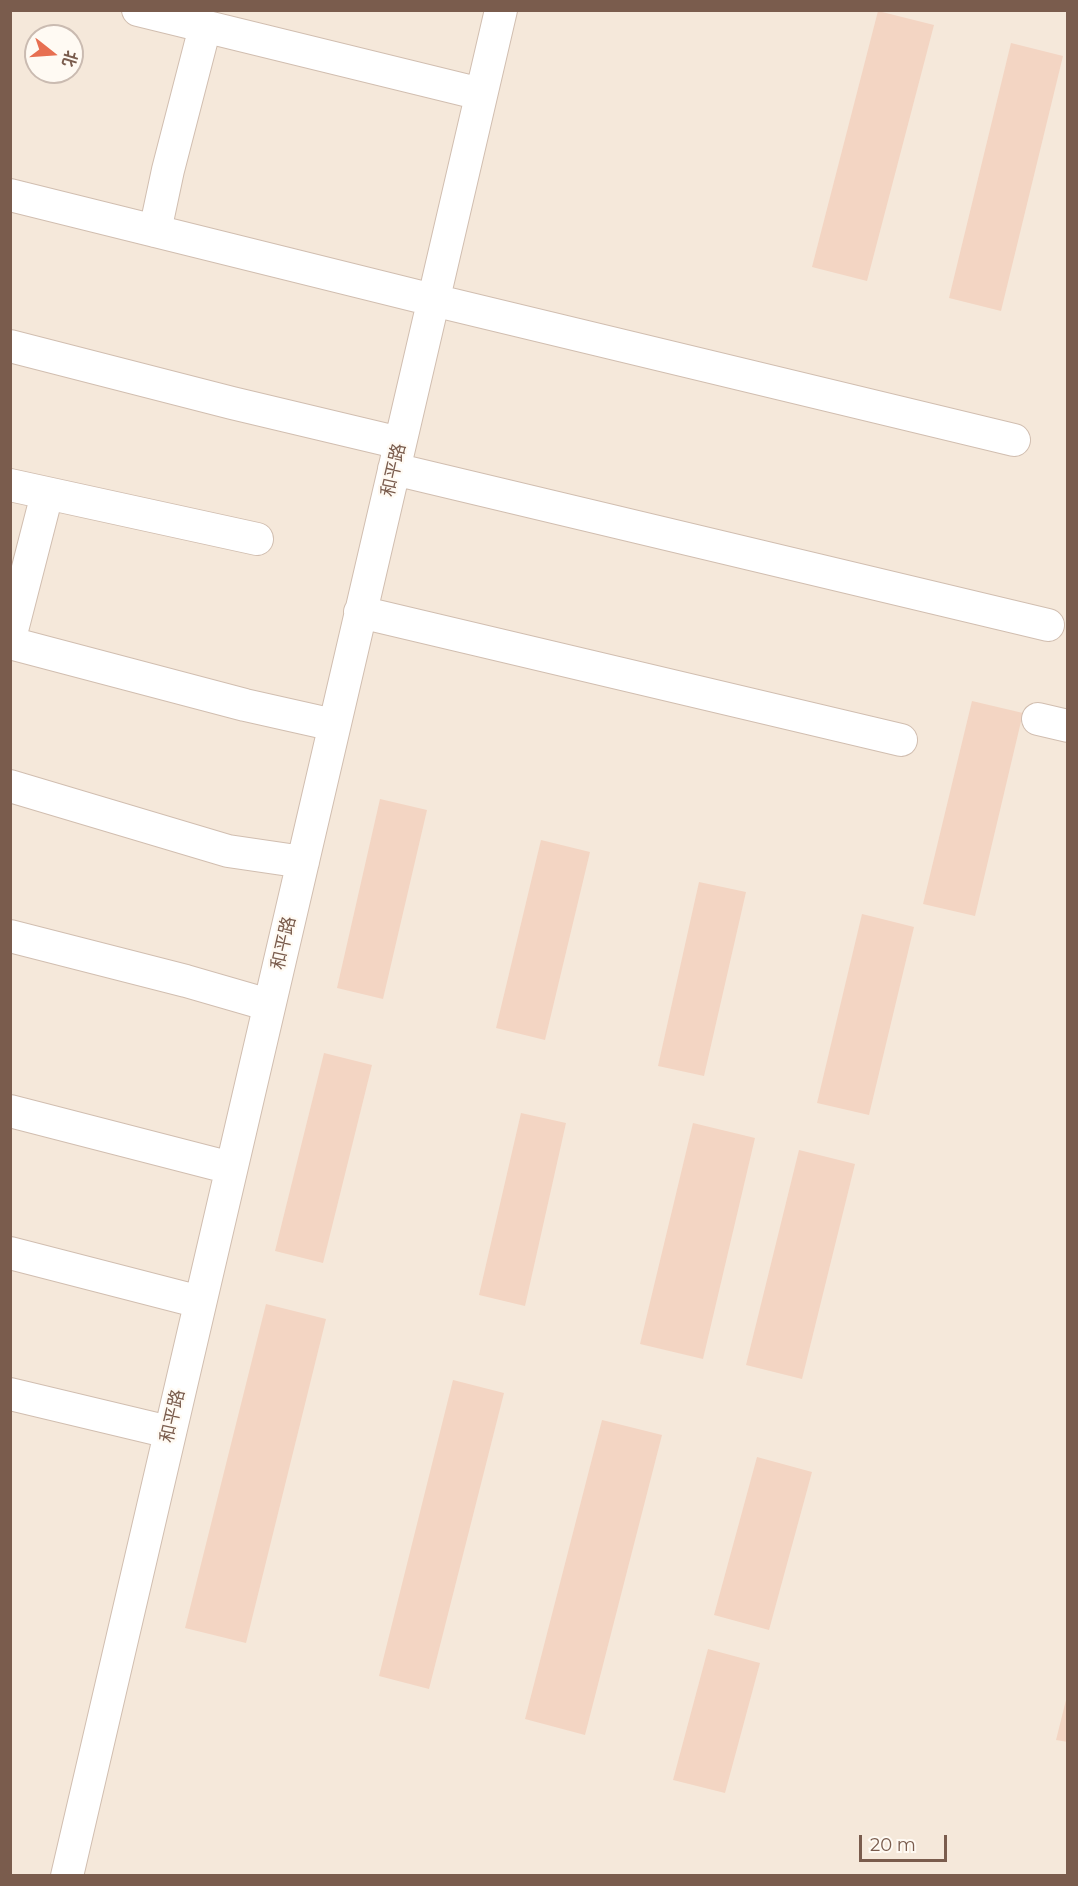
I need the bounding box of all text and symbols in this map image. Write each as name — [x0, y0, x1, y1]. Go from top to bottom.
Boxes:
north arrow — [24, 24, 84, 84]
text: 北 — [58, 48, 81, 69]
street label: 和平路 — [377, 441, 411, 499]
street label: 和平路 — [267, 914, 301, 972]
street label: 和平路 — [156, 1387, 190, 1445]
scale bar — [862, 1823, 950, 1861]
text: 20 m — [870, 1834, 916, 1856]

